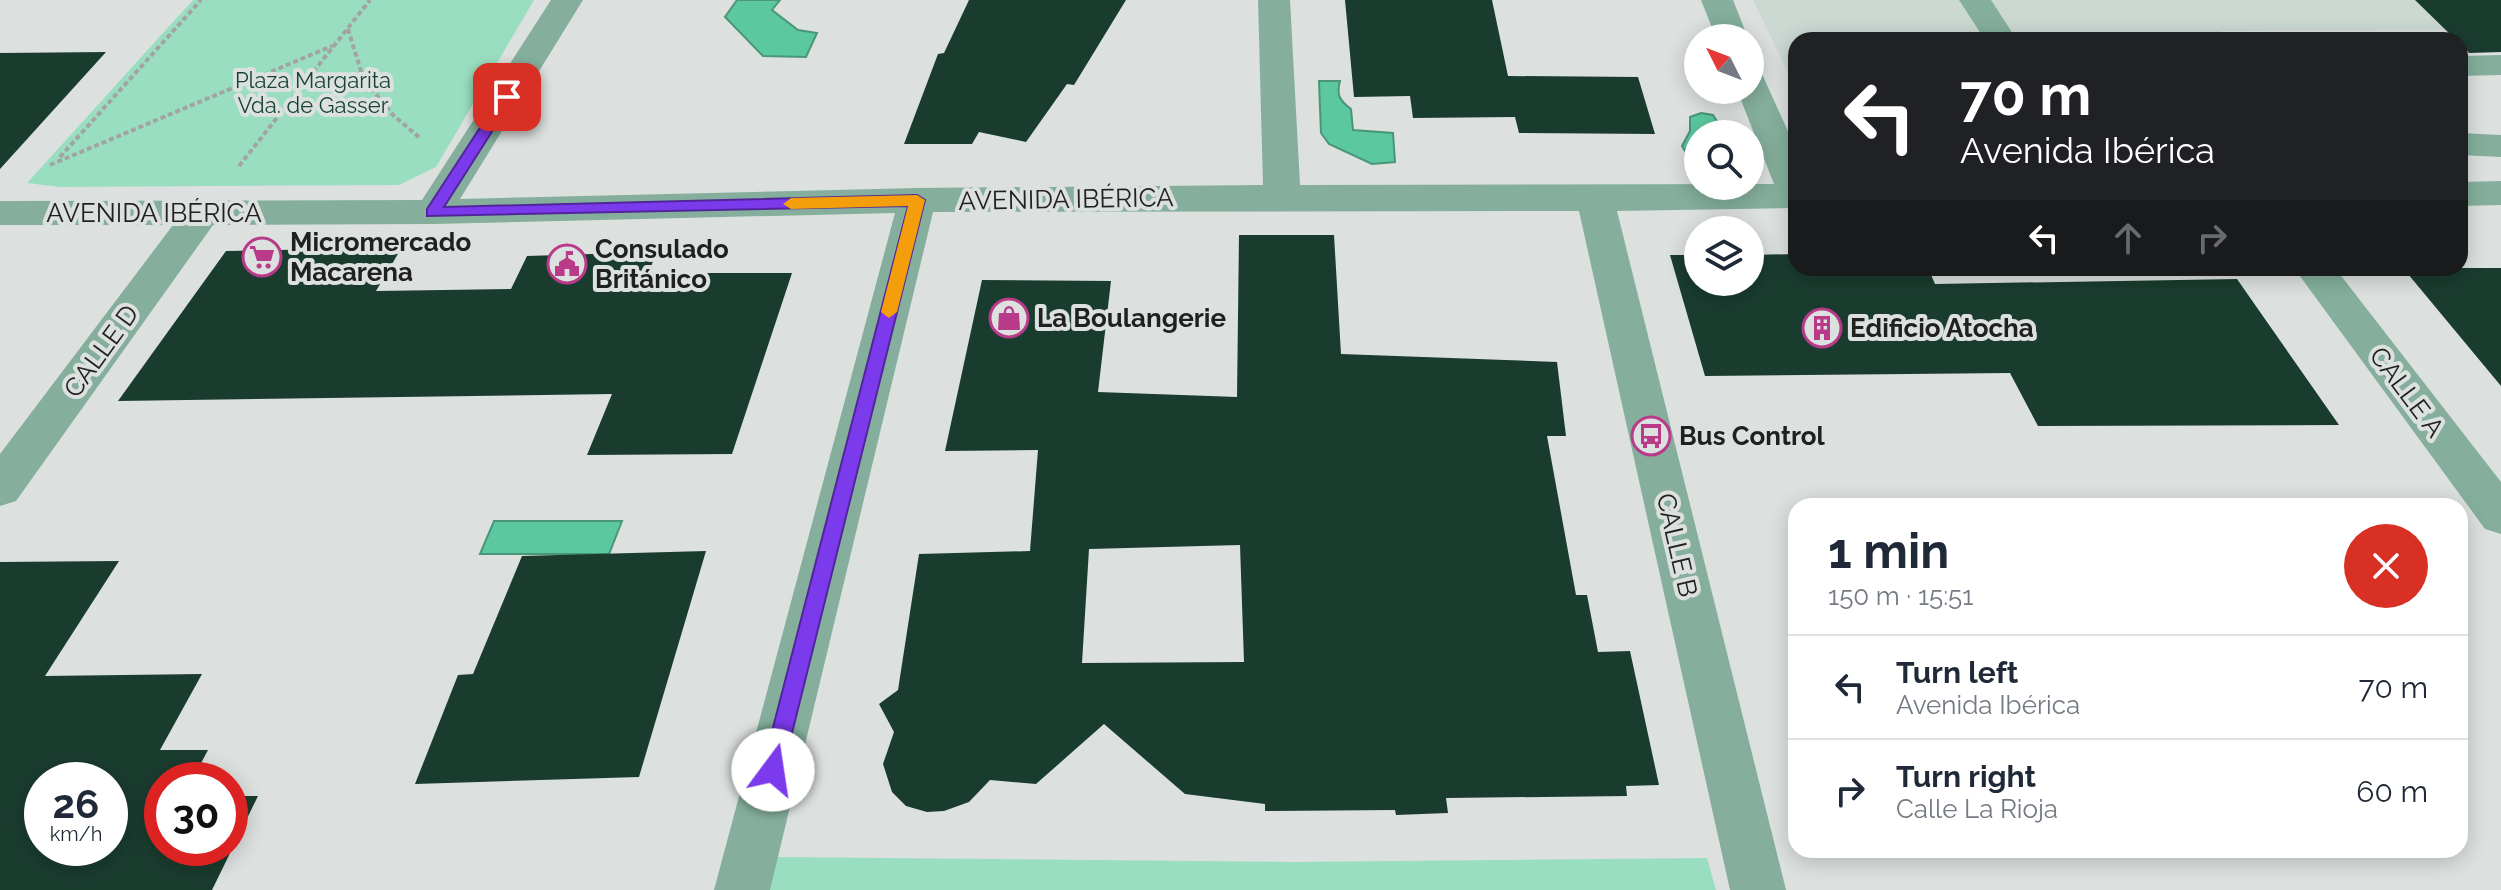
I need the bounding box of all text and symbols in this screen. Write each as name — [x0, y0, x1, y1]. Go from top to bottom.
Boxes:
north arrow — [1684, 24, 1764, 104]
map controls — [1684, 24, 1764, 296]
text: 70 m — [1960, 62, 2091, 128]
pin — [473, 63, 541, 131]
icon: left — [1828, 64, 1932, 168]
park label: Plaza Margarita Vda. de Gasser — [235, 67, 391, 118]
icon: arrive — [485, 75, 529, 119]
button: search — [1684, 120, 1764, 200]
text: Avenida Ibérica — [1960, 129, 2215, 171]
street label: AVENIDA IBÉRICA — [958, 182, 1174, 216]
street label: AVENIDA IBÉRICA — [46, 198, 262, 228]
button: layers — [1684, 216, 1764, 296]
icon: left — [2022, 216, 2066, 260]
icon: ahead — [2106, 216, 2150, 260]
icon: right — [2190, 216, 2234, 260]
place label: Micromercado Macarena — [290, 227, 471, 287]
place label: Consulado Británico — [595, 234, 729, 294]
supermarket icon: Micromercado Macarena — [241, 236, 283, 278]
public building icon: Consulado Británico — [546, 243, 588, 285]
shop icon: La Boulangerie — [988, 297, 1030, 339]
street label: CALLE D — [58, 299, 144, 403]
place label: La Boulangerie — [1037, 303, 1226, 333]
building icon: Edificio Atocha — [1801, 307, 1843, 349]
place label: Edificio Atocha — [1850, 313, 2034, 343]
street label: CALLE A — [2364, 341, 2451, 443]
bus stop icon: Bus Control — [1630, 415, 1672, 457]
place label: Bus Control — [1679, 421, 1826, 451]
street label: CALLE B — [1651, 490, 1703, 600]
text: 1 min — [1828, 523, 1949, 579]
button: close — [2344, 524, 2428, 608]
text: 150 m · 15:51 — [1828, 581, 1973, 611]
text: Turn left — [1896, 655, 2018, 690]
icon: left — [1828, 665, 1872, 709]
text: 70 m — [2358, 670, 2428, 705]
text: Avenida Ibérica — [1896, 690, 2080, 720]
position arrow — [731, 728, 815, 812]
text: Turn right — [1896, 759, 2036, 794]
speed limit sign: 30 — [144, 762, 248, 866]
icon: right — [1828, 769, 1872, 813]
text: 60 m — [2356, 774, 2428, 809]
text: 26 — [53, 780, 99, 827]
text: Calle La Rioja — [1896, 794, 2058, 824]
text: km/h — [50, 822, 102, 846]

